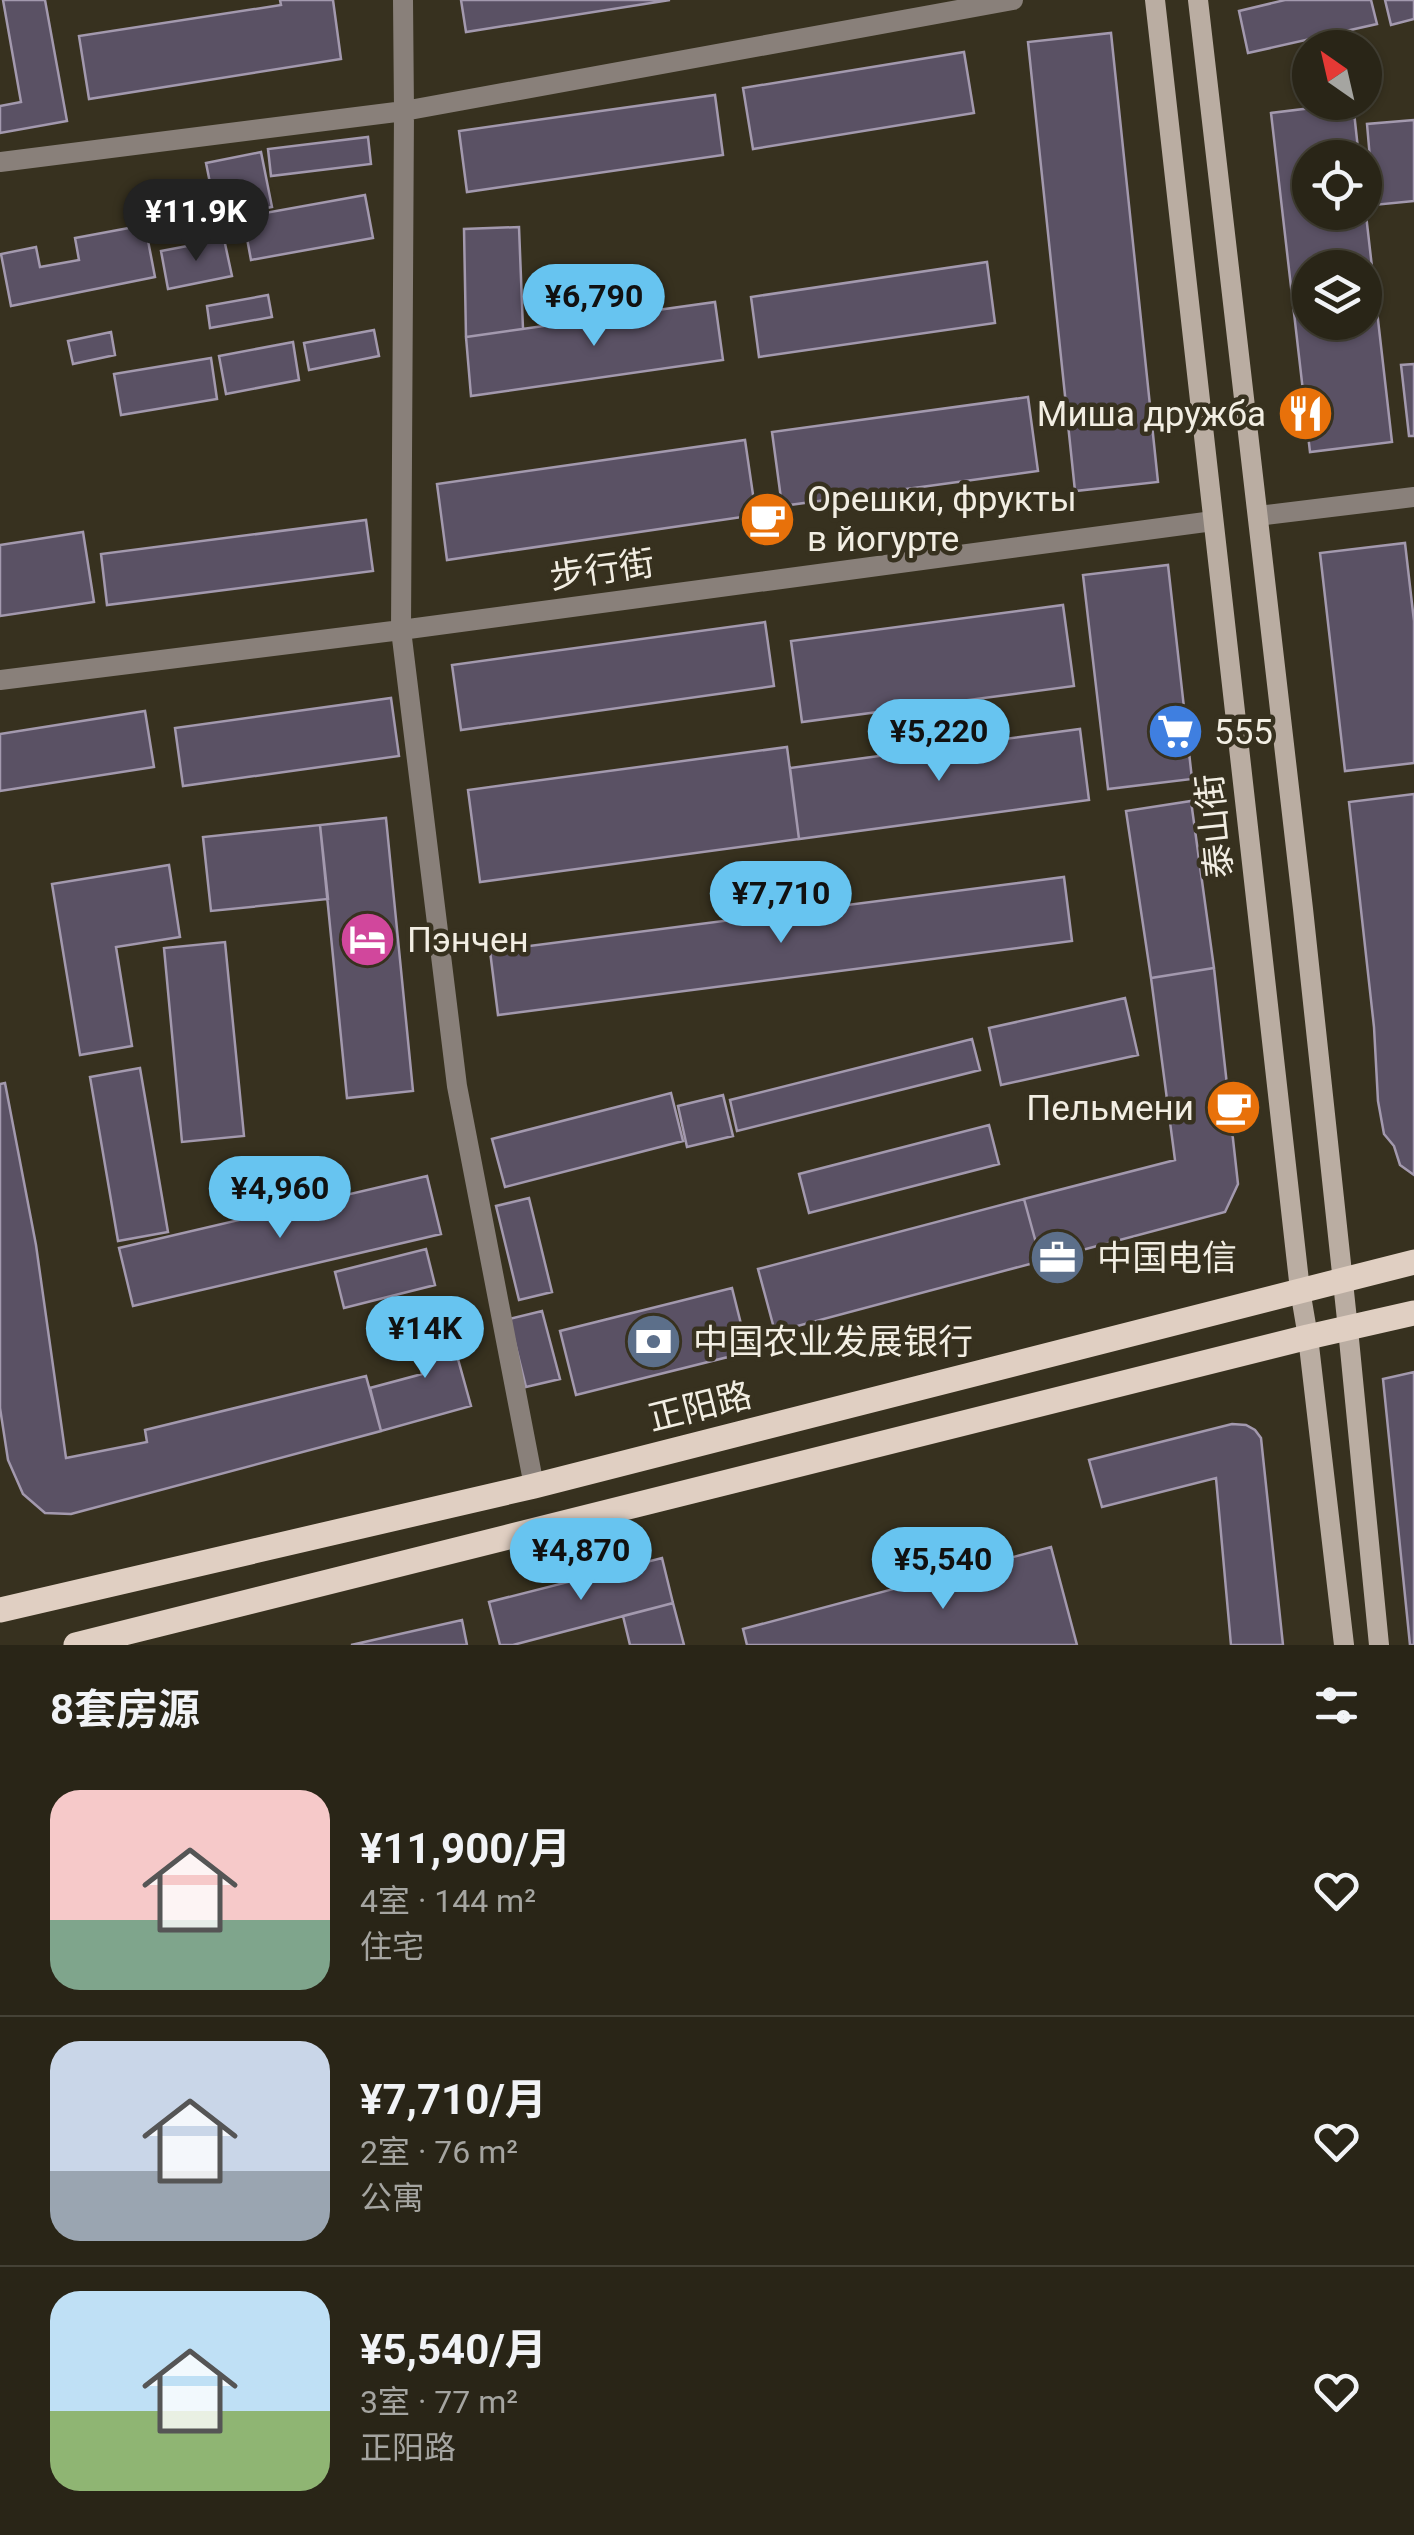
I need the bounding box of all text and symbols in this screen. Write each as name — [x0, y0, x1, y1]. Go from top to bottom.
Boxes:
north arrow — [1292, 30, 1382, 120]
map controls — [1292, 30, 1382, 340]
button: locate — [1292, 140, 1382, 230]
pin: ¥11.9K — [115, 179, 277, 264]
text: ¥11.9K — [145, 192, 247, 230]
button: layers — [1292, 250, 1382, 340]
pin: ¥6,790 — [513, 264, 675, 349]
text: ¥6,790 — [545, 277, 643, 315]
restaurant icon: Миша дружба — [1275, 384, 1335, 444]
place label: Миша дружба — [1037, 394, 1266, 435]
place label: Орешки, фрукты в йогурте — [807, 479, 1077, 560]
cafe icon: Орешки, фрукты в йогурте — [738, 489, 798, 549]
street label: 步行街 — [547, 542, 657, 598]
pin: ¥5,220 — [858, 699, 1020, 784]
supermarket icon: 555 — [1145, 702, 1205, 762]
text: ¥5,220 — [890, 712, 988, 750]
place label: 555 — [1214, 712, 1273, 753]
street label: 泰山街 — [1189, 772, 1241, 880]
pin: ¥7,710 — [700, 861, 862, 946]
text: ¥7,710 — [732, 874, 830, 912]
hotel icon: Пэнчен — [338, 910, 398, 970]
place label: Пэнчен — [407, 920, 529, 961]
cafe icon: Пельмени — [1203, 1078, 1263, 1138]
place label: Пельмени — [1026, 1088, 1194, 1129]
pin: ¥4,960 — [199, 1156, 361, 1241]
text: ¥4,960 — [231, 1169, 329, 1207]
office icon: 中国电信 — [1028, 1228, 1088, 1288]
place label: 中国电信 — [1097, 1238, 1237, 1279]
pin: ¥14K — [366, 1296, 484, 1381]
text: ¥14K — [388, 1309, 462, 1347]
bank icon: 中国农业发展银行 — [624, 1312, 684, 1372]
place label: 中国农业发展银行 — [693, 1322, 973, 1363]
street label: 正阳路 — [644, 1374, 756, 1440]
pin: ¥4,870 — [500, 1518, 662, 1603]
pin: ¥5,540 — [862, 1527, 1024, 1612]
text: ¥4,870 — [532, 1531, 630, 1569]
text: ¥5,540 — [894, 1540, 992, 1578]
icon: filters — [1309, 1678, 1364, 1733]
text: 8套房源 — [50, 1685, 200, 1734]
text: ¥11,900/月 — [360, 1824, 571, 1873]
icon: home — [130, 1830, 250, 1950]
icon: heart — [1309, 1863, 1364, 1918]
text: 4室 · 144 m² — [360, 1882, 536, 1920]
text: 住宅 — [360, 1928, 424, 1966]
text: ¥7,710/月 — [360, 2075, 547, 2124]
icon: home — [130, 2081, 250, 2201]
icon: heart — [1309, 2114, 1364, 2169]
text: 2室 · 76 m² — [360, 2133, 518, 2171]
text: 公寓 — [360, 2179, 424, 2217]
text: ¥5,540/月 — [360, 2325, 547, 2374]
icon: home — [130, 2331, 250, 2451]
icon: heart — [1309, 2364, 1364, 2419]
text: 3室 · 77 m² — [360, 2383, 518, 2421]
text: 正阳路 — [360, 2429, 456, 2467]

